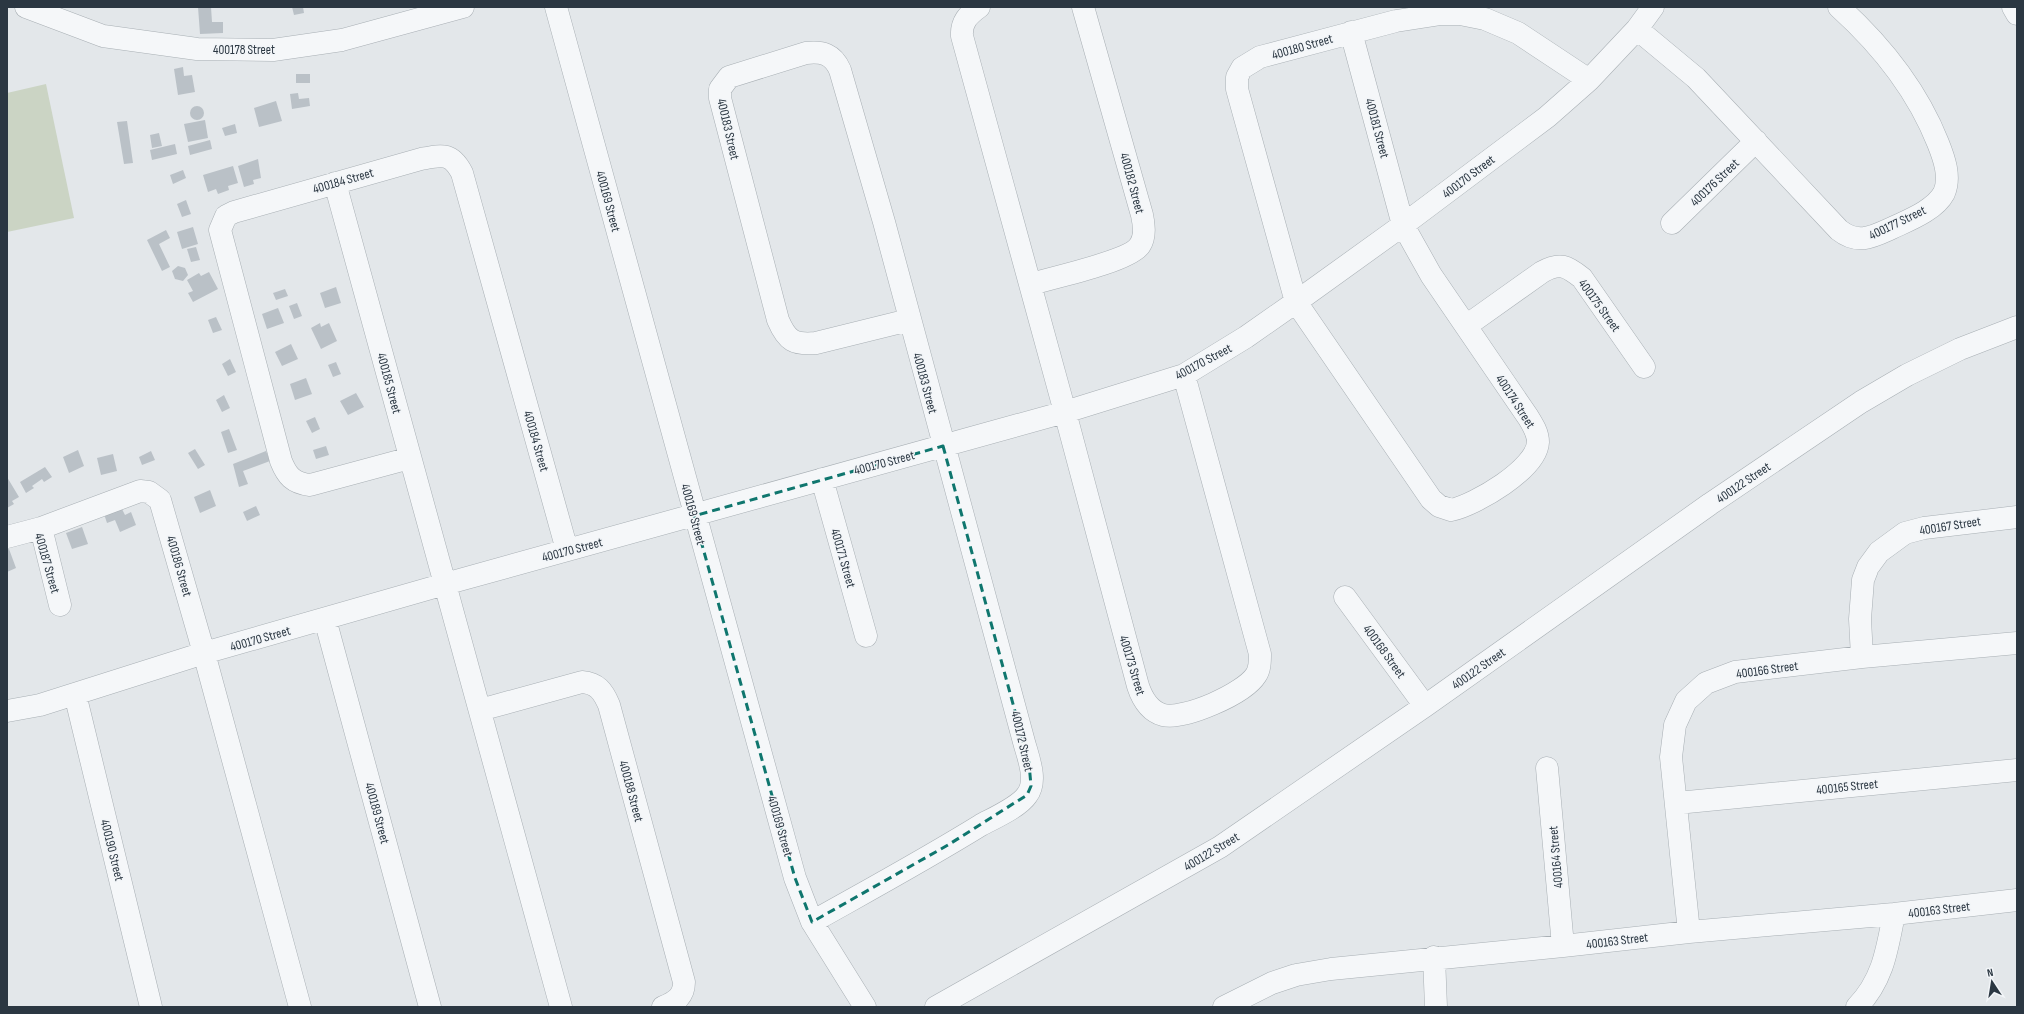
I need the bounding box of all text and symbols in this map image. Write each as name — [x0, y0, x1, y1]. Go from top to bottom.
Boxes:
street label: 400180 Street — [1270, 31, 1335, 63]
street label: 400178 Street — [213, 42, 275, 58]
street label: 400183 Street — [713, 97, 743, 161]
street label: 400181 Street — [1361, 97, 1393, 160]
street label: 400182 Street — [1116, 151, 1148, 215]
street label: 400170 Street — [1439, 152, 1498, 202]
street label: 400176 Street — [1687, 155, 1743, 210]
street label: 400184 Street — [311, 165, 376, 197]
street label: 400169 Street — [592, 169, 624, 234]
street label: 400177 Street — [1866, 202, 1929, 244]
street label: 400175 Street — [1575, 276, 1624, 335]
street label: 400170 Street — [1172, 340, 1235, 384]
street label: 400185 Street — [373, 351, 405, 415]
street label: 400183 Street — [909, 351, 941, 415]
street label: 400174 Street — [1492, 372, 1539, 432]
street label: 400184 Street — [520, 409, 552, 474]
street label: 400170 Street — [852, 447, 916, 479]
street label: 400122 Street — [1713, 459, 1774, 507]
street label: 400169 Street — [677, 482, 709, 547]
street label: 400167 Street — [1918, 513, 1982, 539]
street label: 400171 Street — [827, 527, 859, 590]
street label: 400187 Street — [31, 531, 63, 595]
street label: 400186 Street — [163, 534, 195, 599]
street label: 400170 Street — [540, 534, 604, 566]
street label: 400168 Street — [1359, 622, 1409, 682]
street label: 400170 Street — [228, 623, 292, 655]
street label: 400173 Street — [1115, 633, 1149, 697]
street label: 400122 Street — [1449, 644, 1509, 693]
street label: 400166 Street — [1735, 658, 1799, 682]
street label: 400172 Street — [1007, 709, 1037, 773]
street label: 400188 Street — [615, 759, 647, 824]
street label: 400165 Street — [1815, 776, 1879, 798]
street label: 400189 Street — [361, 781, 393, 846]
street label: 400169 Street — [764, 794, 796, 859]
street label: 400190 Street — [97, 818, 127, 883]
street label: 400164 Street — [1545, 825, 1567, 889]
street label: 400122 Street — [1181, 829, 1242, 875]
street label: 400163 Street — [1907, 898, 1971, 922]
street label: 400163 Street — [1585, 929, 1649, 953]
north arrow — [1972, 962, 2012, 1002]
text: N — [1986, 966, 1994, 980]

